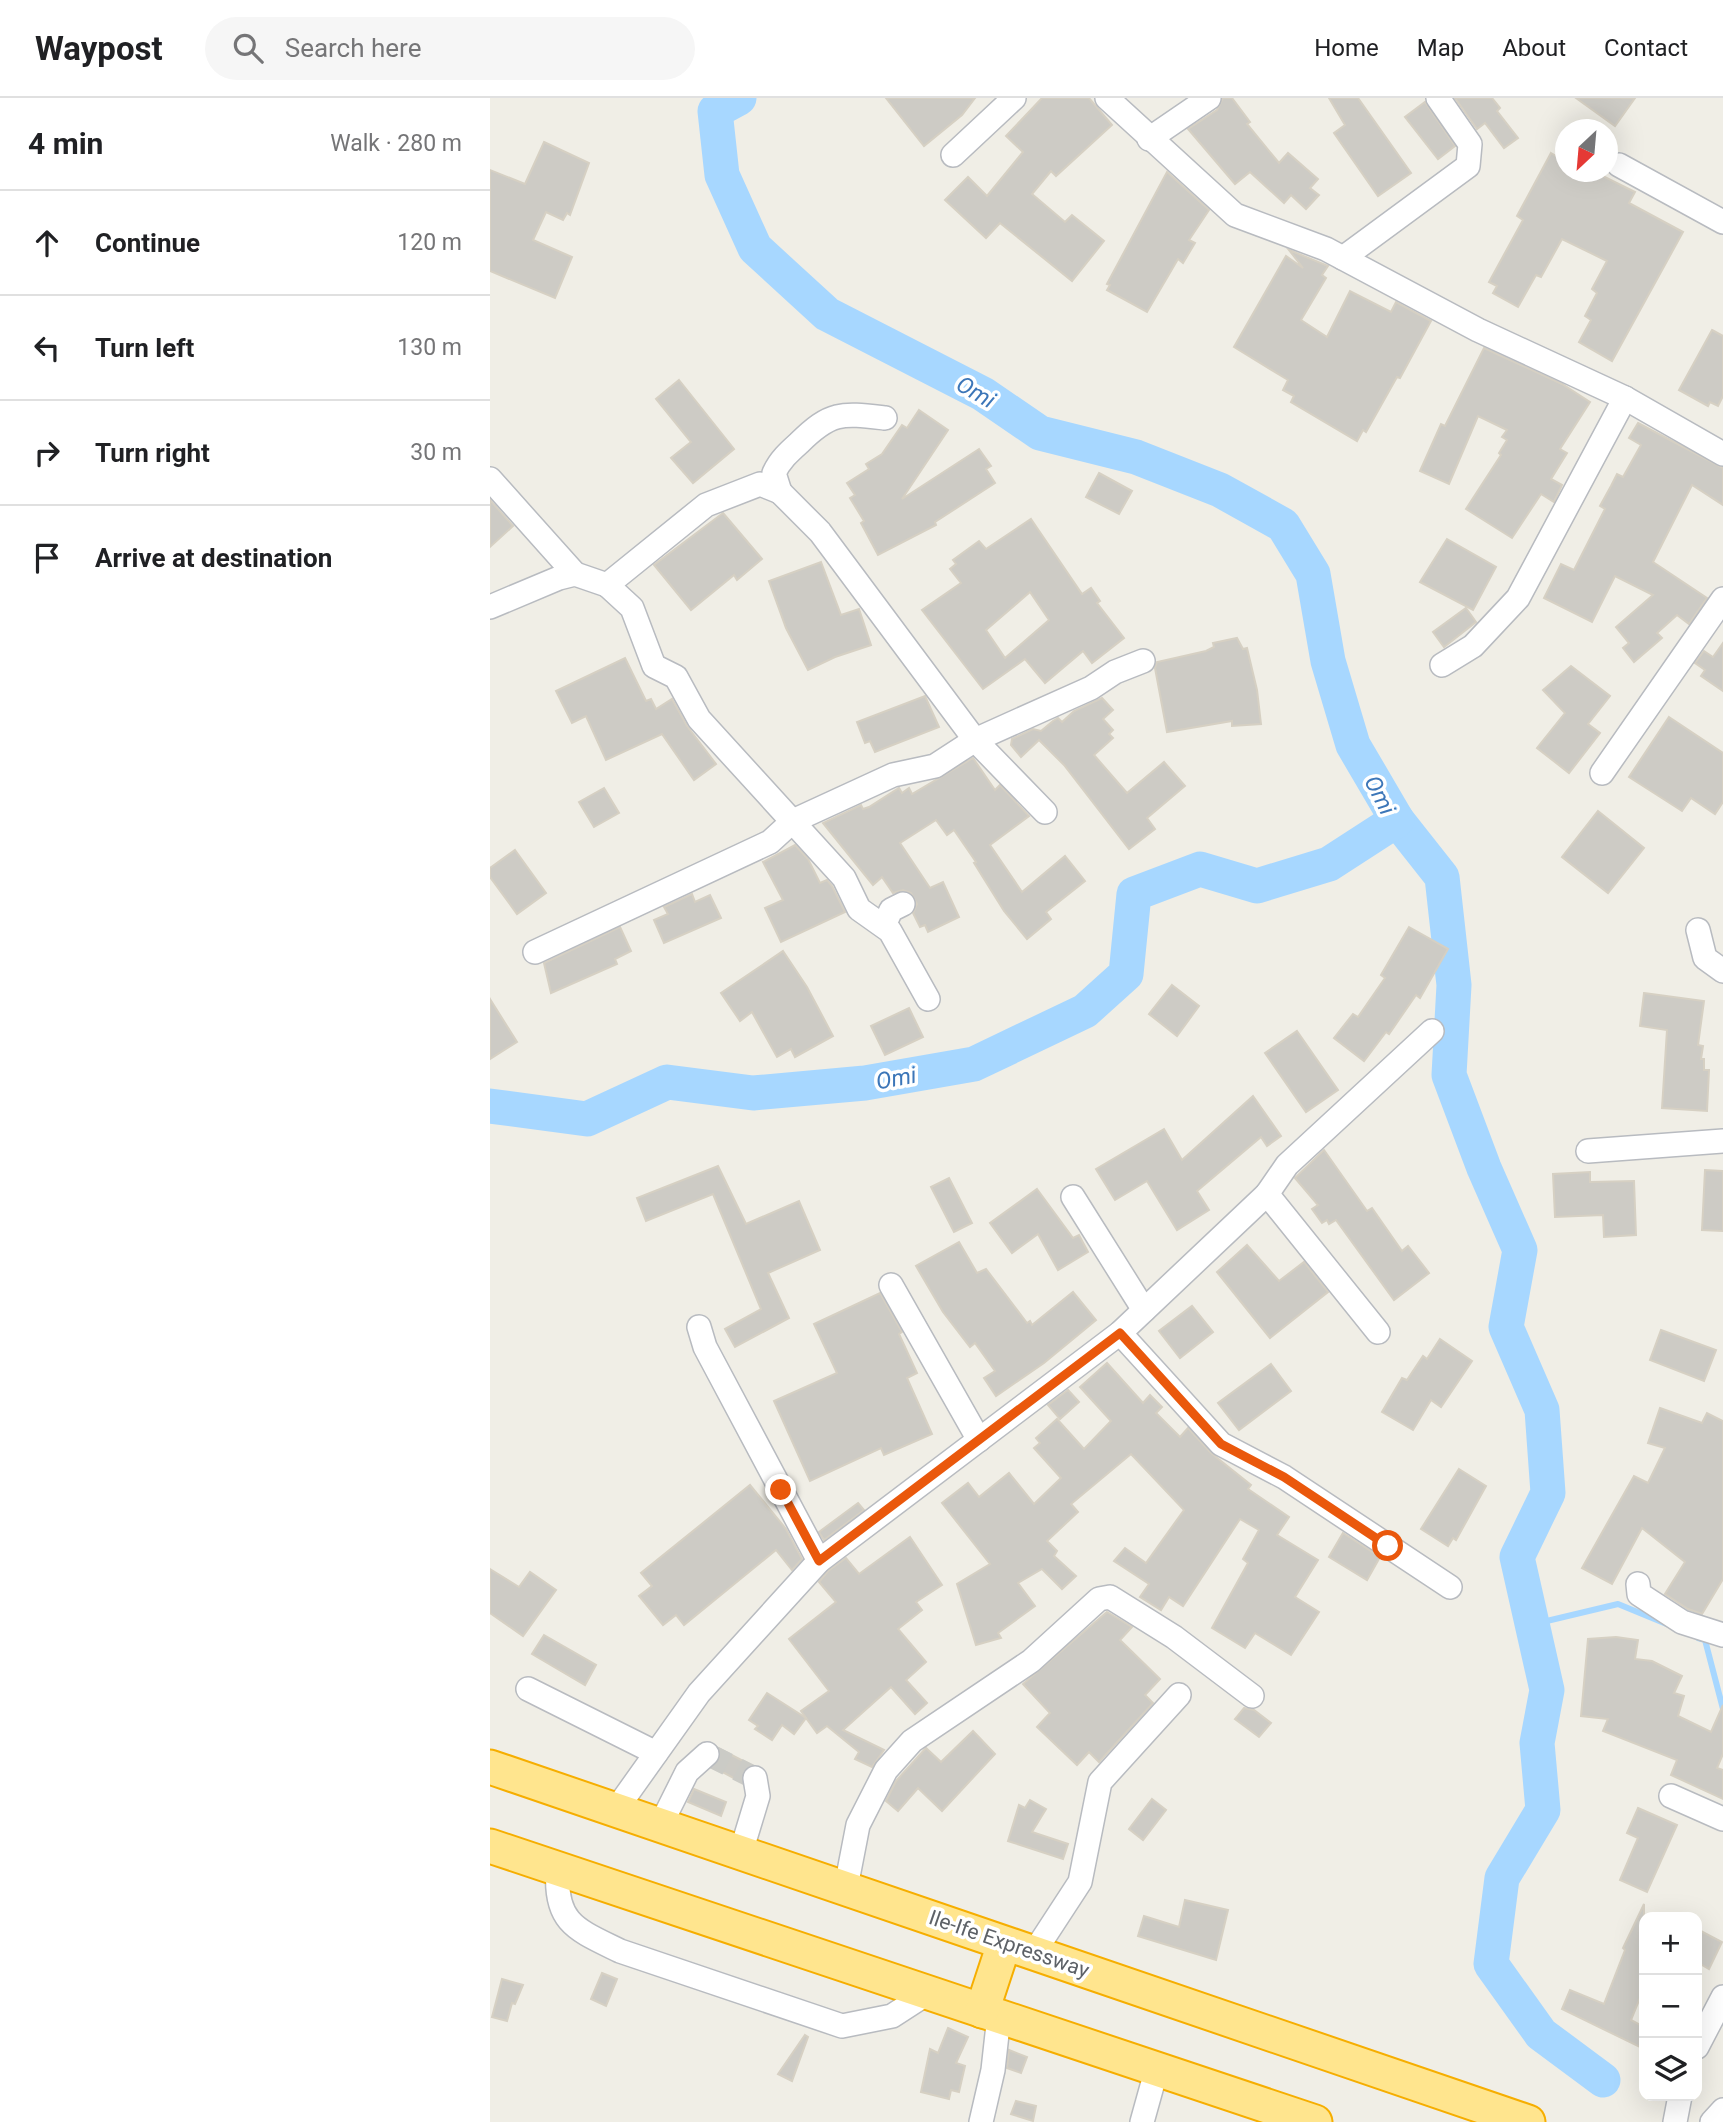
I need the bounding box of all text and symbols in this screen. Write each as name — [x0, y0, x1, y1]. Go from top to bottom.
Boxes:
search box — [205, 17, 695, 80]
text: Waypost — [35, 29, 163, 68]
icon: search — [229, 29, 267, 67]
text: Search here — [285, 33, 421, 63]
text: Home — [1314, 34, 1379, 62]
text: Map — [1417, 34, 1464, 62]
text: About — [1502, 34, 1566, 62]
text: Contact — [1604, 34, 1688, 62]
north arrow — [1555, 119, 1618, 182]
text: 4 min — [28, 126, 103, 161]
text: Walk · 280 m — [330, 130, 462, 157]
icon: ahead — [28, 224, 66, 262]
text: Continue — [95, 228, 200, 258]
text: 120 m — [397, 229, 462, 256]
icon: left — [28, 329, 66, 367]
text: Turn left — [95, 333, 194, 363]
text: 130 m — [397, 334, 462, 361]
water label: Omi — [952, 371, 1000, 414]
icon: right — [28, 434, 66, 472]
text: Turn right — [95, 438, 210, 468]
text: 30 m — [410, 439, 462, 466]
icon: arrive — [28, 539, 66, 577]
text: Arrive at destination — [95, 543, 332, 573]
water label: Omi — [1358, 771, 1401, 820]
water label: Omi — [874, 1062, 919, 1095]
route end — [765, 1474, 796, 1505]
route start — [1372, 1530, 1403, 1561]
street label: Ile-Ife Expressway — [926, 1905, 1092, 1983]
map controls — [1639, 1912, 1702, 2101]
button: + — [1639, 1912, 1702, 1975]
button: − — [1639, 1975, 1702, 2038]
button: layers — [1639, 2038, 1702, 2101]

